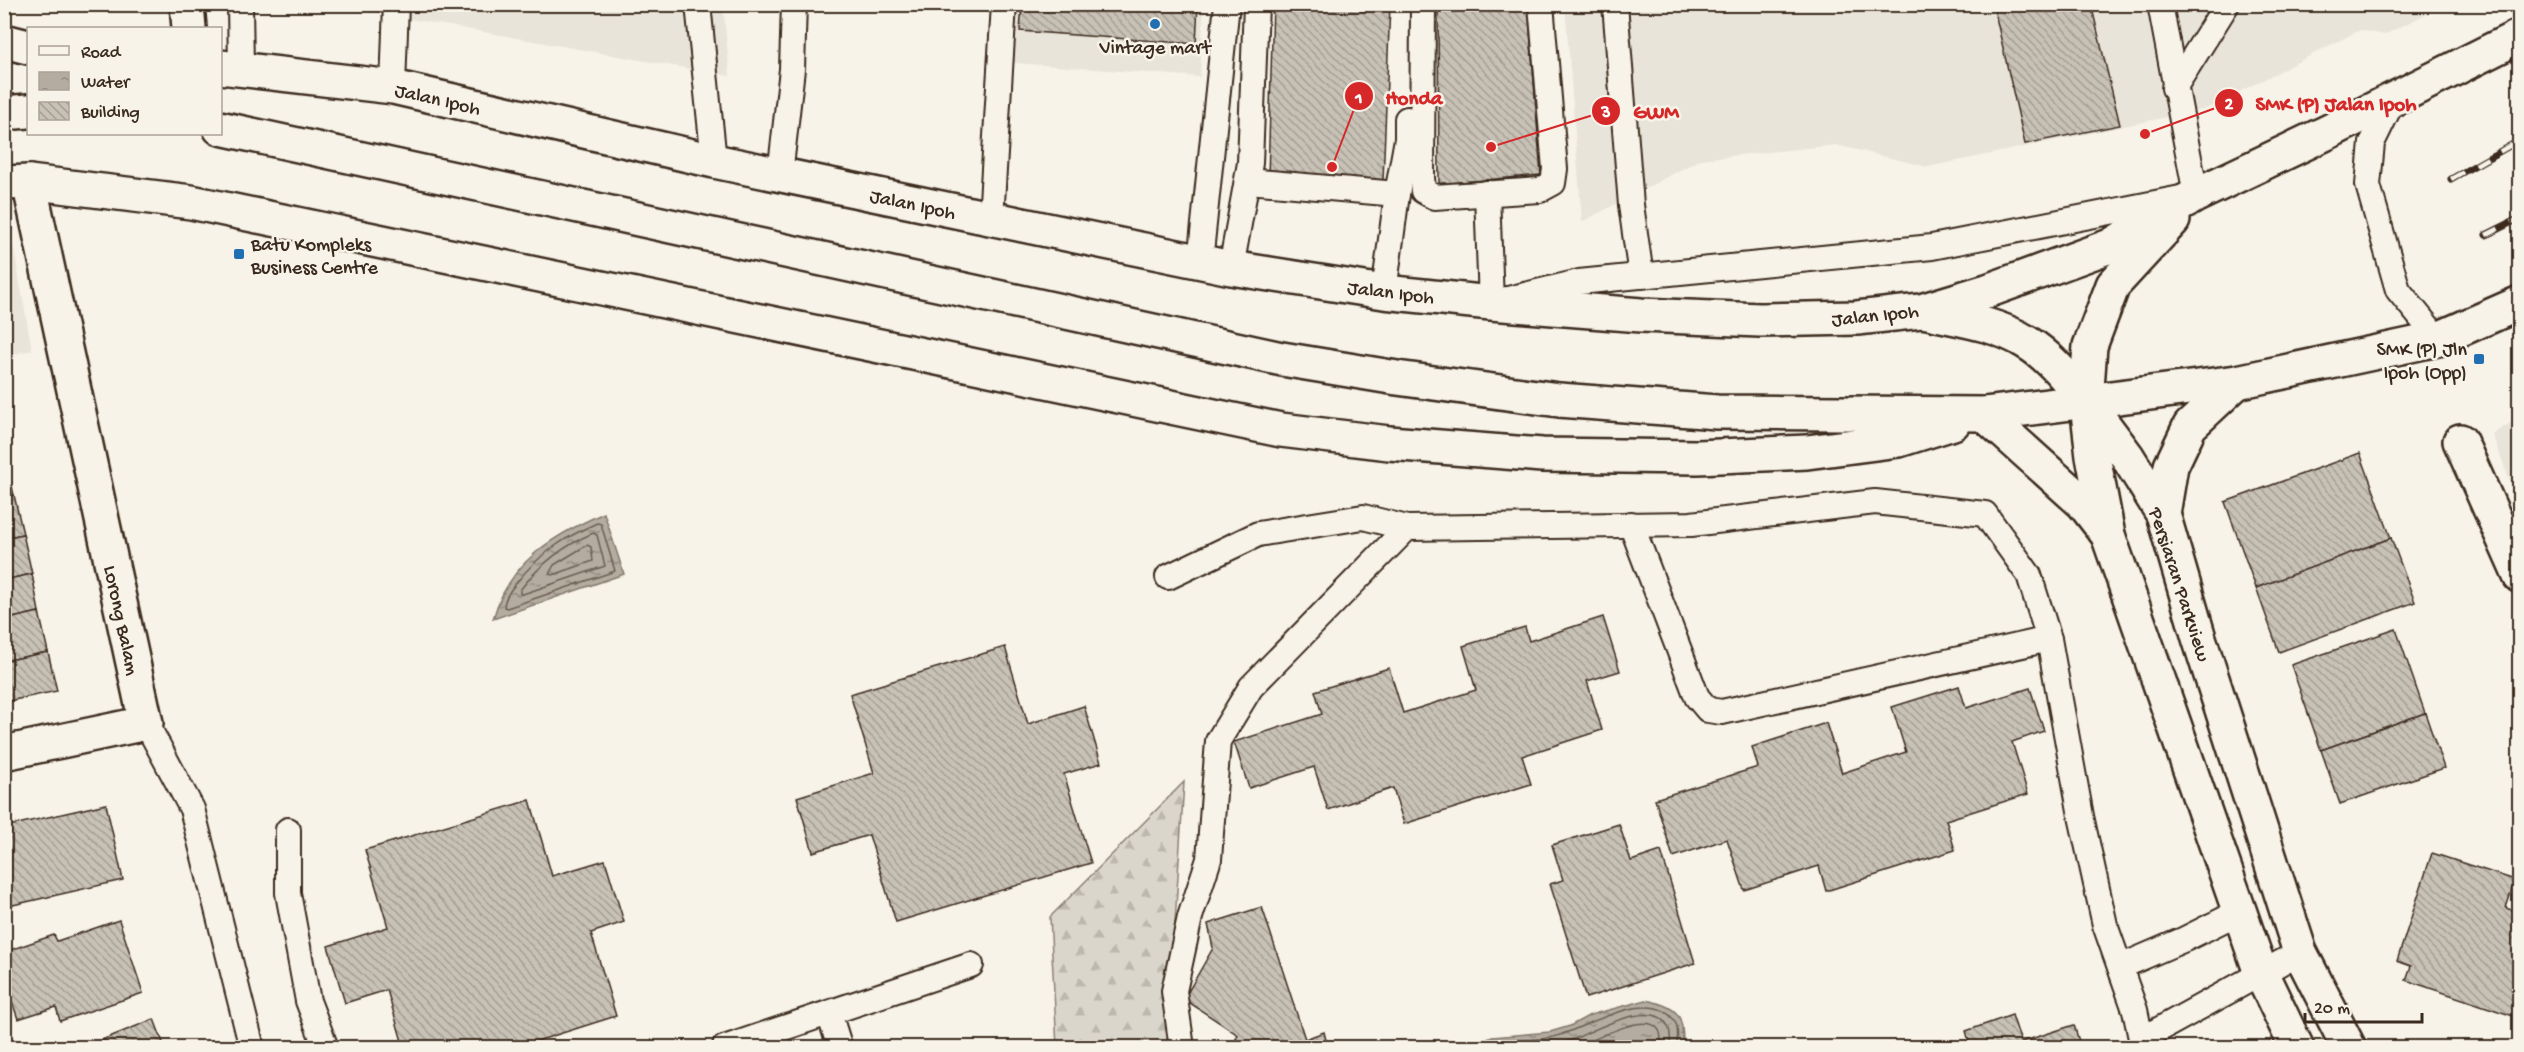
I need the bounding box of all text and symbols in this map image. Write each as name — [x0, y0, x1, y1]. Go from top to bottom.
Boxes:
marker: Vintage mart — [1148, 17, 1162, 31]
legend — [27, 27, 222, 135]
place label: Vintage mart — [1098, 38, 1212, 61]
text: Road — [81, 43, 122, 64]
text: Water — [81, 73, 131, 94]
callout: Honda — [1344, 77, 1455, 116]
street label: Jalan Ipoh — [392, 80, 483, 122]
callout: SMK (P) Jalan Ipoh — [2214, 83, 2429, 122]
text: Honda — [1386, 88, 1444, 113]
text: 1 — [1354, 89, 1363, 110]
callout: GWM — [1591, 91, 1691, 130]
text: SMK (P) Jalan Ipoh — [2256, 94, 2417, 119]
text: 2 — [2225, 95, 2234, 116]
text: GWM — [1633, 102, 1680, 127]
text: Building — [80, 103, 140, 124]
text: 3 — [1600, 103, 1611, 124]
street label: Jalan Ipoh — [867, 186, 958, 227]
place label: Batu Kompleks Business Centre — [250, 235, 379, 281]
marker: Batu Kompleks Business Centre — [232, 247, 246, 261]
street label: Jalan Ipoh — [1346, 278, 1436, 311]
street label: Jalan Ipoh — [1831, 301, 1920, 333]
place label: SMK (P) Jln Ipoh (Opp) — [2376, 340, 2467, 386]
marker: SMK (P) Jln Ipoh (Opp) — [2472, 352, 2486, 366]
street label: Persiaran Parkview — [2142, 504, 2214, 666]
street label: Lorong Balam — [97, 564, 142, 678]
scale bar — [2305, 986, 2422, 1024]
text: 20 m — [2314, 999, 2350, 1020]

